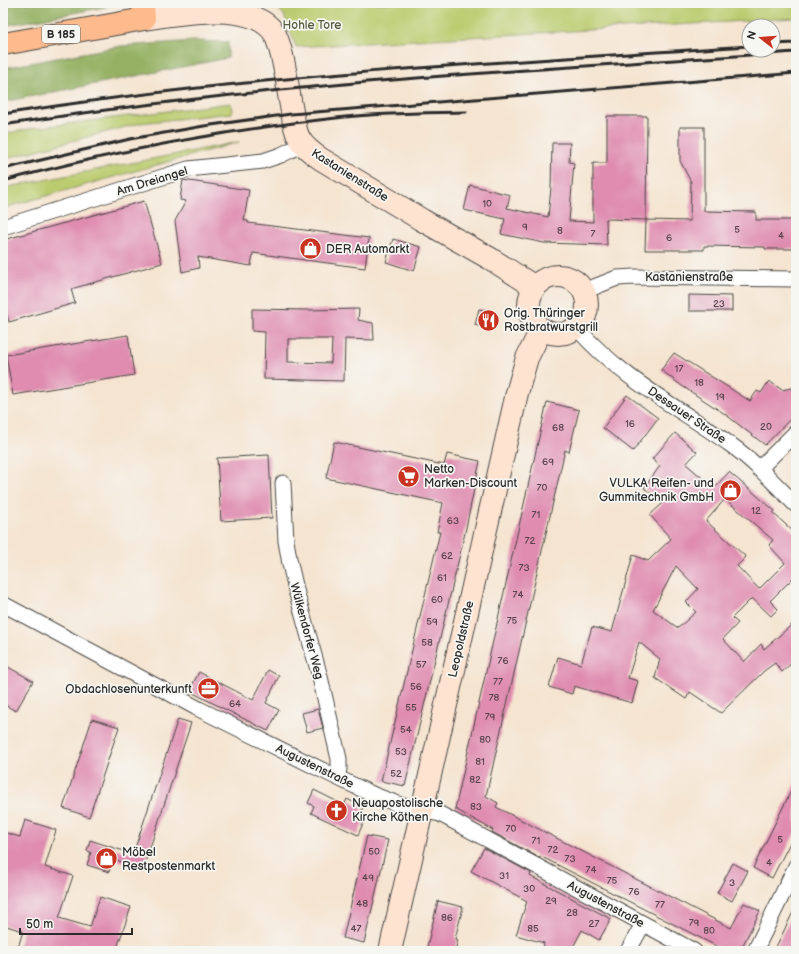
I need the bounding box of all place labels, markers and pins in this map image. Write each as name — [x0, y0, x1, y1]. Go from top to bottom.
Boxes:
shop icon: DER Automarkt — [297, 236, 323, 262]
place label: DER Automarkt — [326, 242, 410, 257]
place label: Orig. Thüringer Rostbratwurstgrill — [504, 306, 598, 335]
restaurant icon: Orig. Thüringer Rostbratwurstgrill — [475, 307, 501, 333]
place label: Netto Marken-Discount — [424, 462, 517, 491]
supermarket icon: Netto Marken-Discount — [396, 463, 422, 489]
place label: VULKA Reifen- und Gummitechnik GmbH — [599, 476, 714, 505]
shop icon: VULKA Reifen- und Gummitechnik GmbH — [717, 477, 743, 503]
office icon: Obdachlosenunterkunft — [195, 676, 221, 702]
place label: Obdachlosenunterkunft — [65, 682, 192, 697]
place label: Neuapostolische Kirche Köthen — [352, 796, 443, 825]
church icon: Neuapostolische Kirche Köthen — [324, 797, 350, 823]
place label: Möbel Restpostenmarkt — [122, 845, 215, 874]
shop icon: Möbel Restpostenmarkt — [93, 846, 119, 872]

